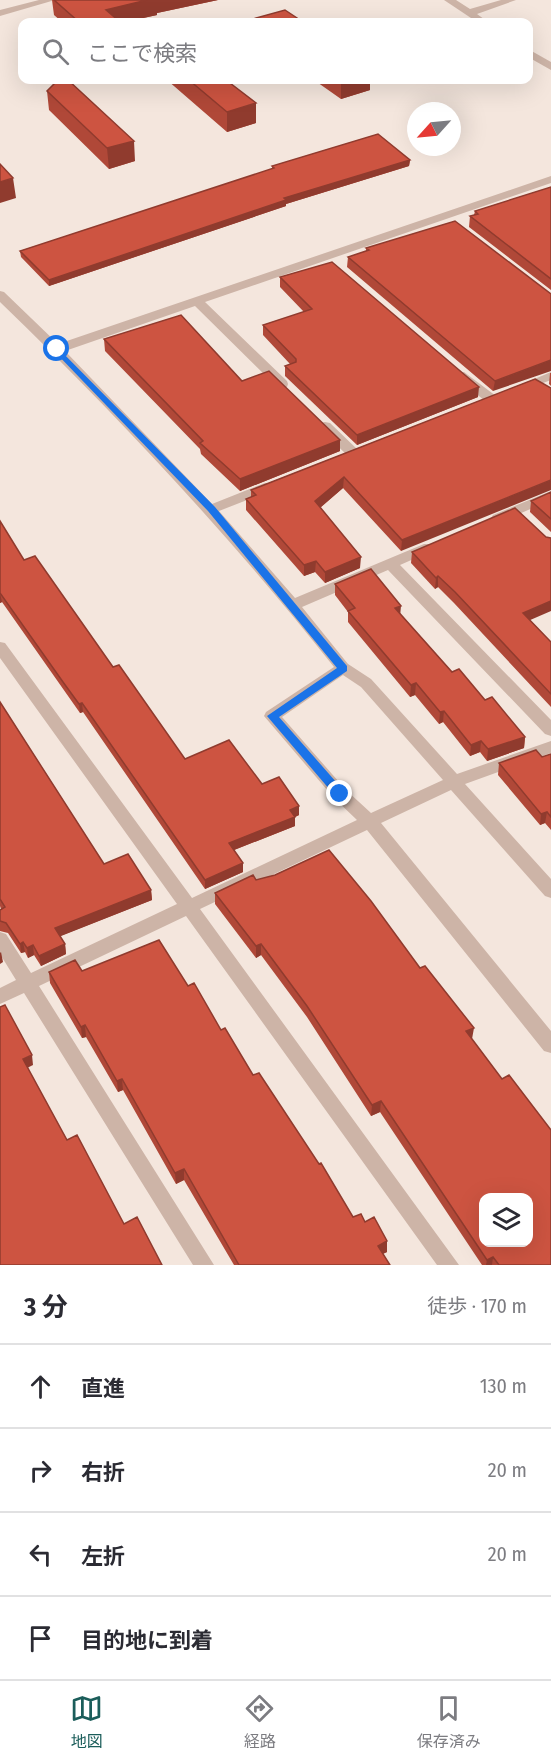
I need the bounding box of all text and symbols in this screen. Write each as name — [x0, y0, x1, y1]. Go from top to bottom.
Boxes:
search box — [18, 18, 533, 84]
icon: search — [39, 35, 72, 68]
text: ここで検索 — [87, 40, 197, 67]
north arrow — [407, 102, 461, 156]
route start — [43, 335, 69, 361]
route end — [326, 780, 352, 806]
map controls — [479, 1193, 533, 1247]
button: layers — [479, 1193, 533, 1247]
text: 3 分 — [24, 1292, 68, 1323]
text: 徒歩 · 170 m — [427, 1294, 527, 1318]
icon: ahead — [24, 1370, 57, 1403]
text: 130 m — [480, 1374, 527, 1398]
text: 直進 — [81, 1375, 125, 1402]
icon: right — [24, 1454, 57, 1487]
text: 20 m — [488, 1458, 527, 1482]
text: 右折 — [81, 1459, 125, 1486]
icon: left — [24, 1538, 57, 1571]
text: 20 m — [488, 1542, 527, 1566]
text: 左折 — [81, 1543, 125, 1570]
icon: arrive — [24, 1622, 57, 1655]
text: 目的地に到着 — [81, 1627, 213, 1654]
tab: 地図 — [70, 1692, 103, 1752]
tab: 経路 — [243, 1692, 276, 1752]
tab: 保存済み — [417, 1692, 481, 1752]

